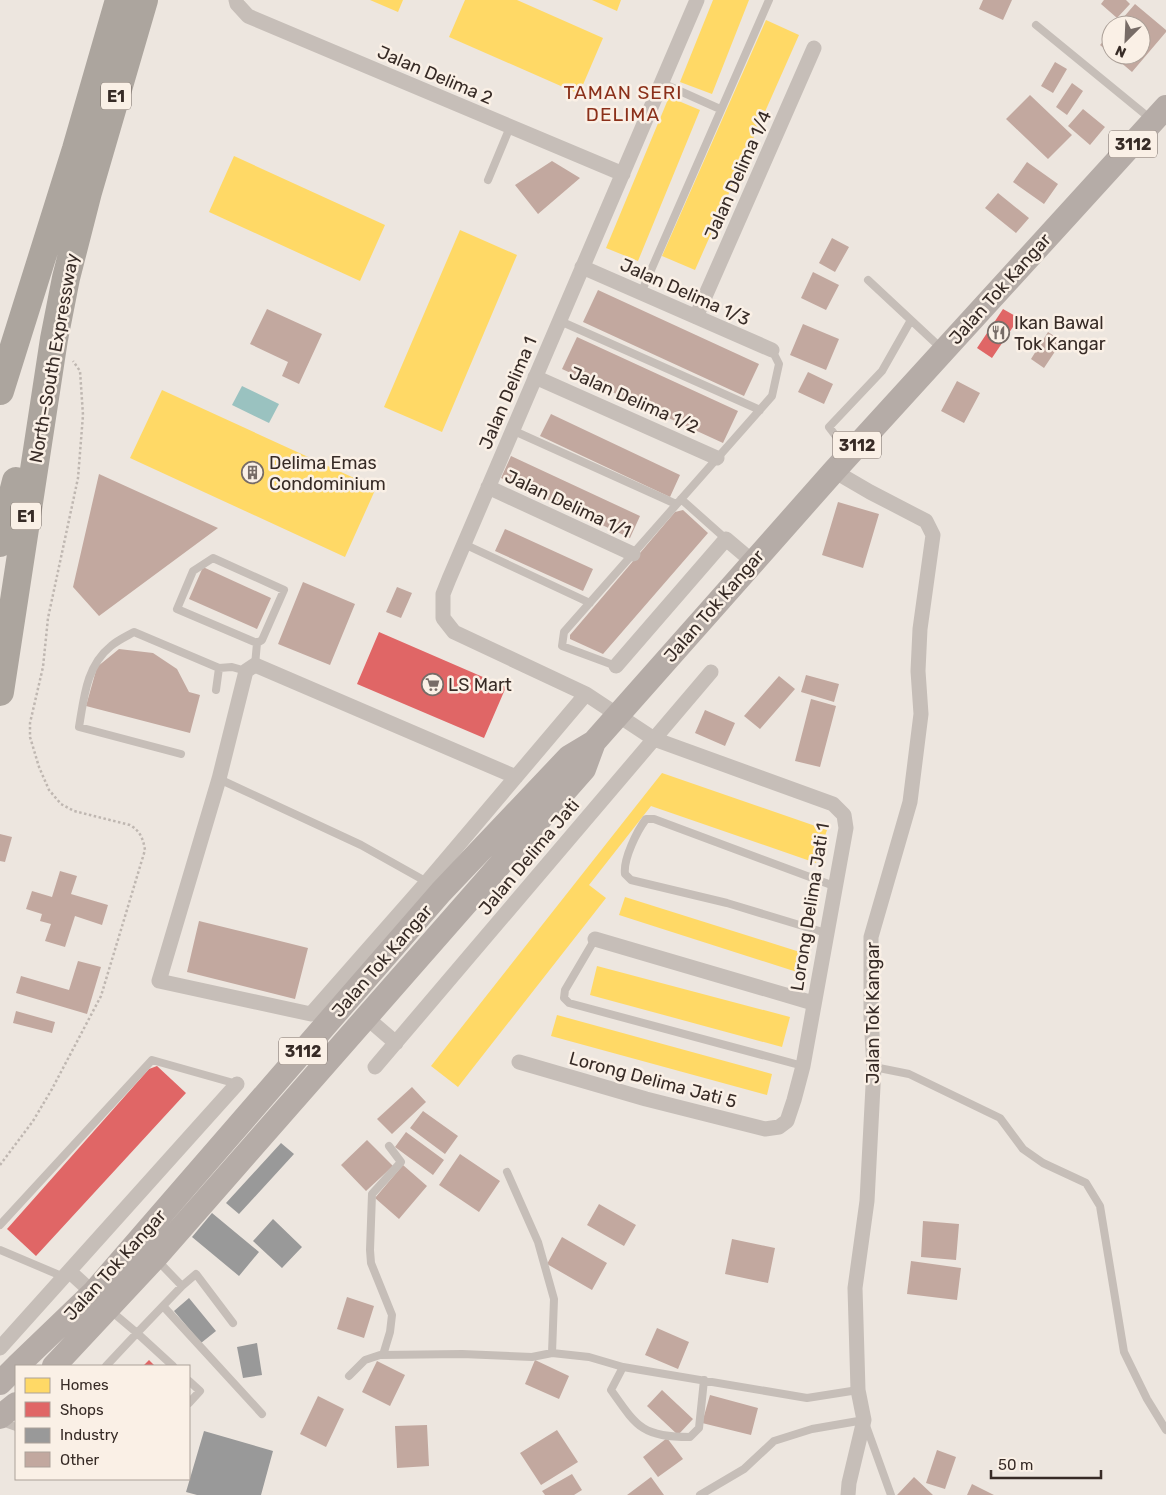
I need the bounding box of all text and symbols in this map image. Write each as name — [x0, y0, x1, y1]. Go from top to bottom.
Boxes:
north arrow — [1101, 15, 1151, 65]
street label: Jalan Delima 2 — [374, 41, 496, 109]
text: N — [1113, 42, 1129, 61]
district label: TAMAN SERI DELIMA — [564, 81, 682, 126]
road number: E1 — [101, 82, 131, 110]
street label: Jalan Delima 1/4 — [700, 107, 776, 243]
road number: 3112 — [1109, 130, 1157, 158]
street label: Jalan Tok Kangar — [944, 229, 1056, 349]
street label: North–South Expressway — [25, 251, 83, 465]
street label: Jalan Delima 1/3 — [617, 254, 753, 330]
place label: Ikan Bawal Tok Kangar — [1014, 312, 1106, 355]
restaurant icon: Ikan Bawal Tok Kangar — [986, 321, 1010, 345]
street label: Jalan Delima 1 — [474, 333, 542, 453]
street label: Jalan Delima 1/2 — [566, 362, 702, 438]
road number: 3112 — [833, 432, 881, 458]
place label: Delima Emas Condominium — [269, 452, 386, 495]
building icon: Delima Emas Condominium — [241, 461, 265, 485]
street label: Jalan Delima 1/1 — [502, 465, 634, 543]
road number: E1 — [11, 502, 41, 530]
street label: Jalan Tok Kangar — [659, 545, 769, 667]
supermarket icon: LS Mart — [420, 673, 444, 697]
place label: LS Mart — [448, 674, 512, 696]
street label: Jalan Delima Jati — [474, 794, 584, 920]
street label: Lorong Delima Jati 1 — [786, 822, 834, 992]
street label: Jalan Tok Kangar — [327, 900, 437, 1022]
street label: Jalan Tok Kangar — [862, 942, 884, 1084]
road number: 3112 — [279, 1038, 327, 1064]
street label: Lorong Delima Jati 5 — [567, 1047, 739, 1113]
street label: Jalan Tok Kangar — [59, 1205, 171, 1325]
legend — [15, 1365, 190, 1480]
text: Homes — [60, 1376, 109, 1394]
text: Shops — [60, 1401, 104, 1419]
text: Industry — [60, 1426, 119, 1444]
scale bar — [991, 1448, 1101, 1480]
text: Other — [60, 1451, 100, 1469]
text: 50 m — [998, 1456, 1033, 1474]

